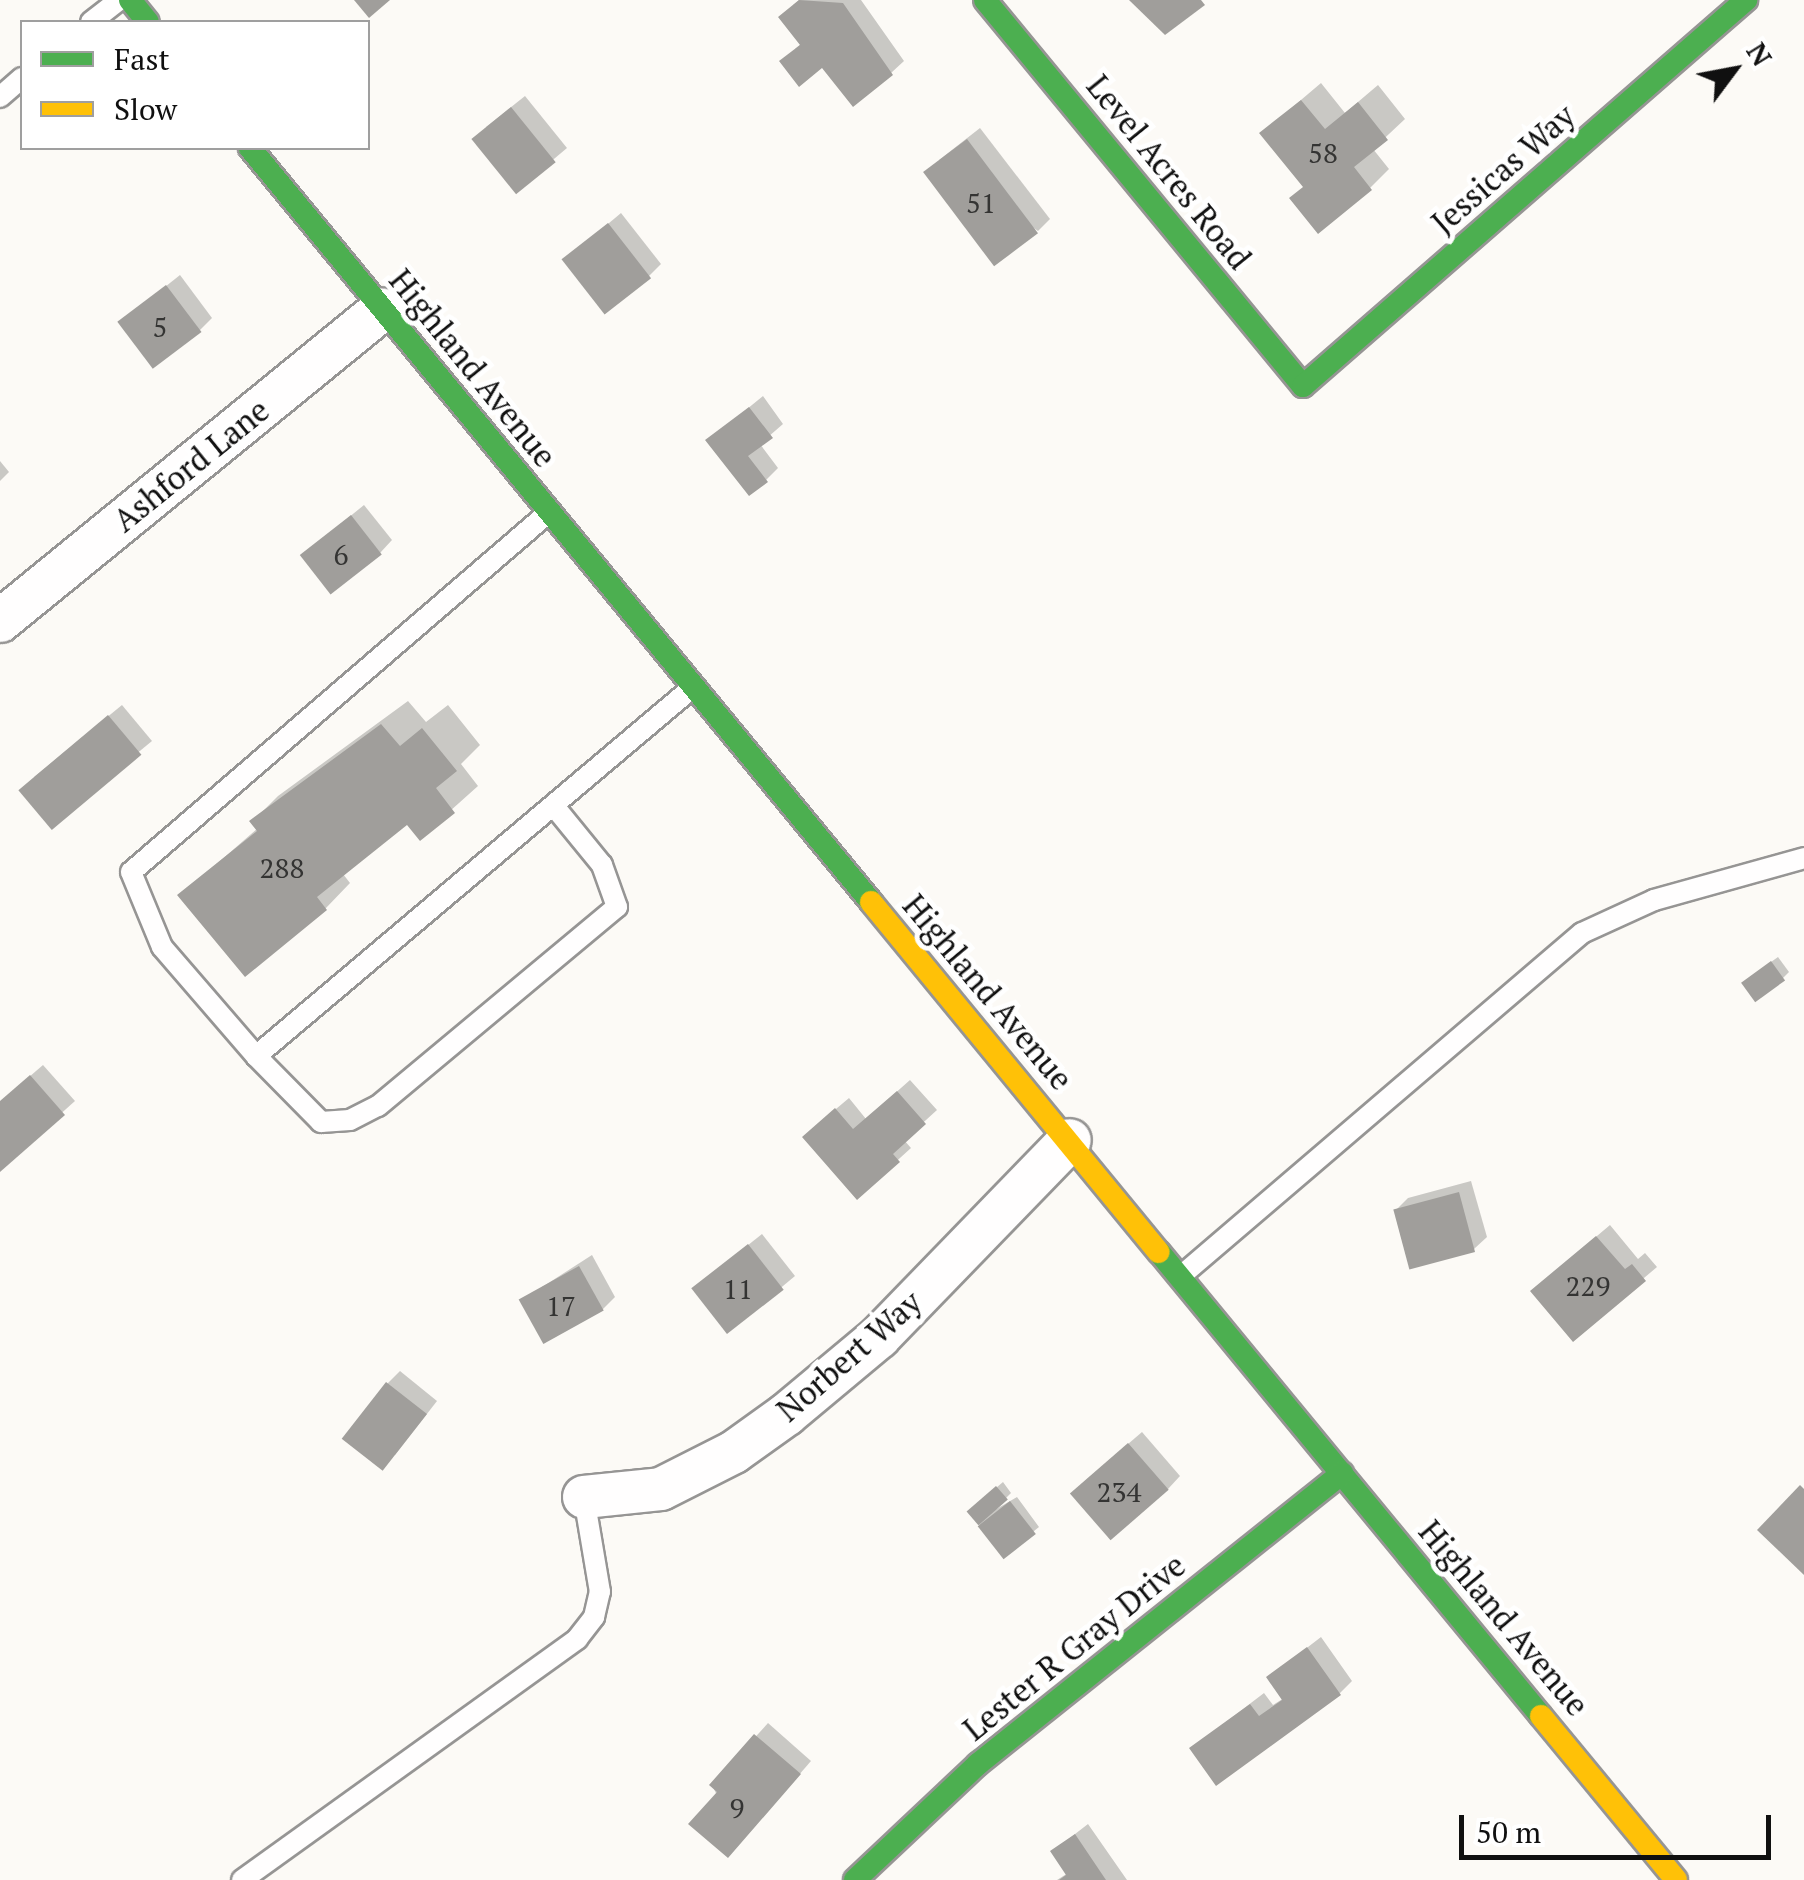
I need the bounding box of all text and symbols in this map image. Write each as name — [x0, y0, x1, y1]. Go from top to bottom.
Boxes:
legend — [20, 20, 370, 150]
north arrow — [1684, 20, 1784, 120]
text: N — [1739, 35, 1781, 73]
text: Fast — [114, 39, 170, 79]
street label: Level Acres Road — [1079, 67, 1259, 277]
text: Slow — [114, 89, 177, 129]
street label: Jessicas Way — [1424, 96, 1582, 242]
house number: 58 — [1308, 136, 1338, 170]
house number: 51 — [966, 186, 996, 220]
street label: Highland Avenue — [381, 261, 565, 475]
house number: 5 — [153, 310, 167, 344]
street label: Ashford Lane — [105, 391, 277, 539]
house number: 6 — [334, 538, 348, 572]
house number: 288 — [260, 851, 304, 885]
street label: Highland Avenue — [895, 886, 1081, 1098]
house number: 229 — [1566, 1269, 1610, 1303]
house number: 11 — [723, 1272, 753, 1306]
street label: Norbert Way — [769, 1283, 929, 1429]
house number: 17 — [546, 1289, 576, 1323]
house number: 234 — [1097, 1475, 1141, 1509]
street label: Highland Avenue — [1411, 1512, 1597, 1724]
street label: Lester R Gray Drive — [955, 1546, 1193, 1748]
house number: 9 — [730, 1791, 744, 1825]
scale bar — [1464, 1795, 1776, 1857]
text: 50 m — [1476, 1812, 1541, 1852]

